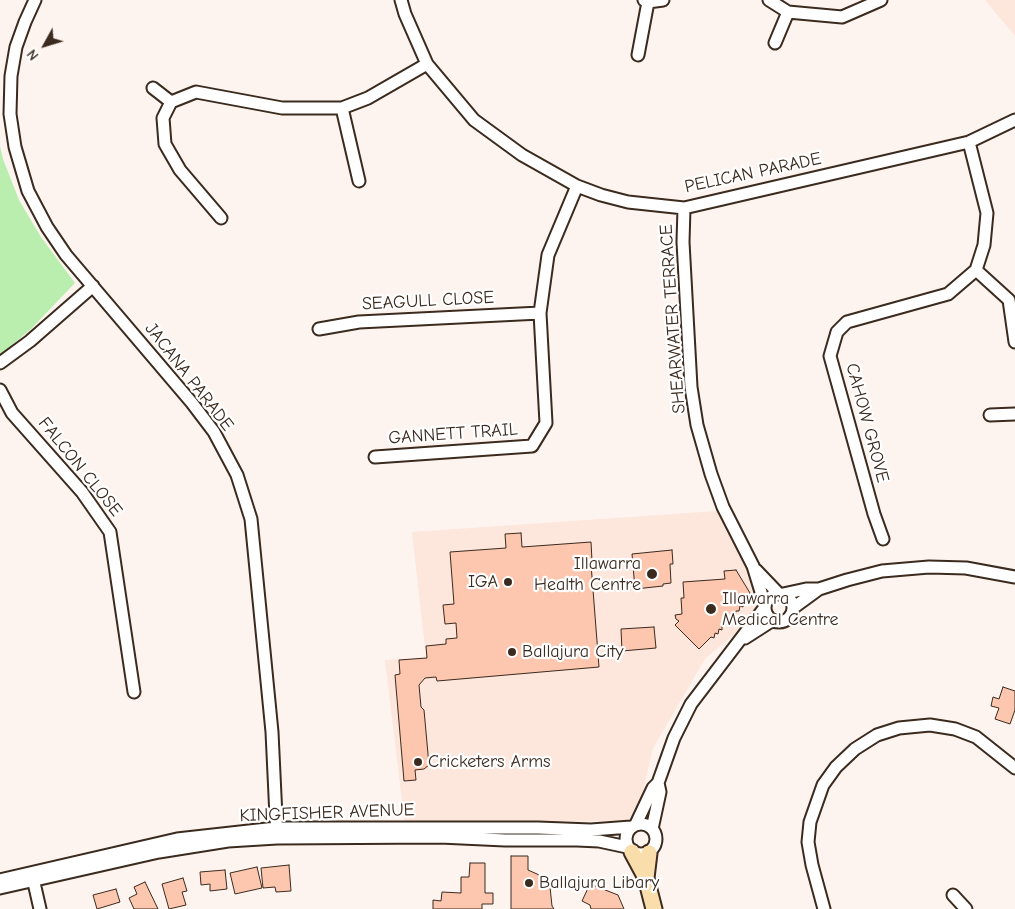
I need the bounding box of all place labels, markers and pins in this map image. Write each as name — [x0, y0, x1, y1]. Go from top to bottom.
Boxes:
place label: Illawarra Health Centre — [534, 553, 641, 596]
marker: Illawarra Health Centre — [645, 567, 659, 581]
place label: IGA — [468, 571, 498, 593]
marker: IGA — [502, 576, 514, 588]
place label: Illawarra Medical Centre — [722, 588, 839, 630]
marker: Illawarra Medical Centre — [704, 602, 718, 616]
place label: Ballajura City — [522, 641, 624, 663]
marker: Ballajura City — [506, 646, 518, 658]
place label: Cricketers Arms — [428, 751, 551, 773]
marker: Cricketers Arms — [412, 756, 424, 768]
place label: Ballajura Libary — [539, 872, 659, 894]
marker: Ballajura Libary — [523, 877, 535, 889]

